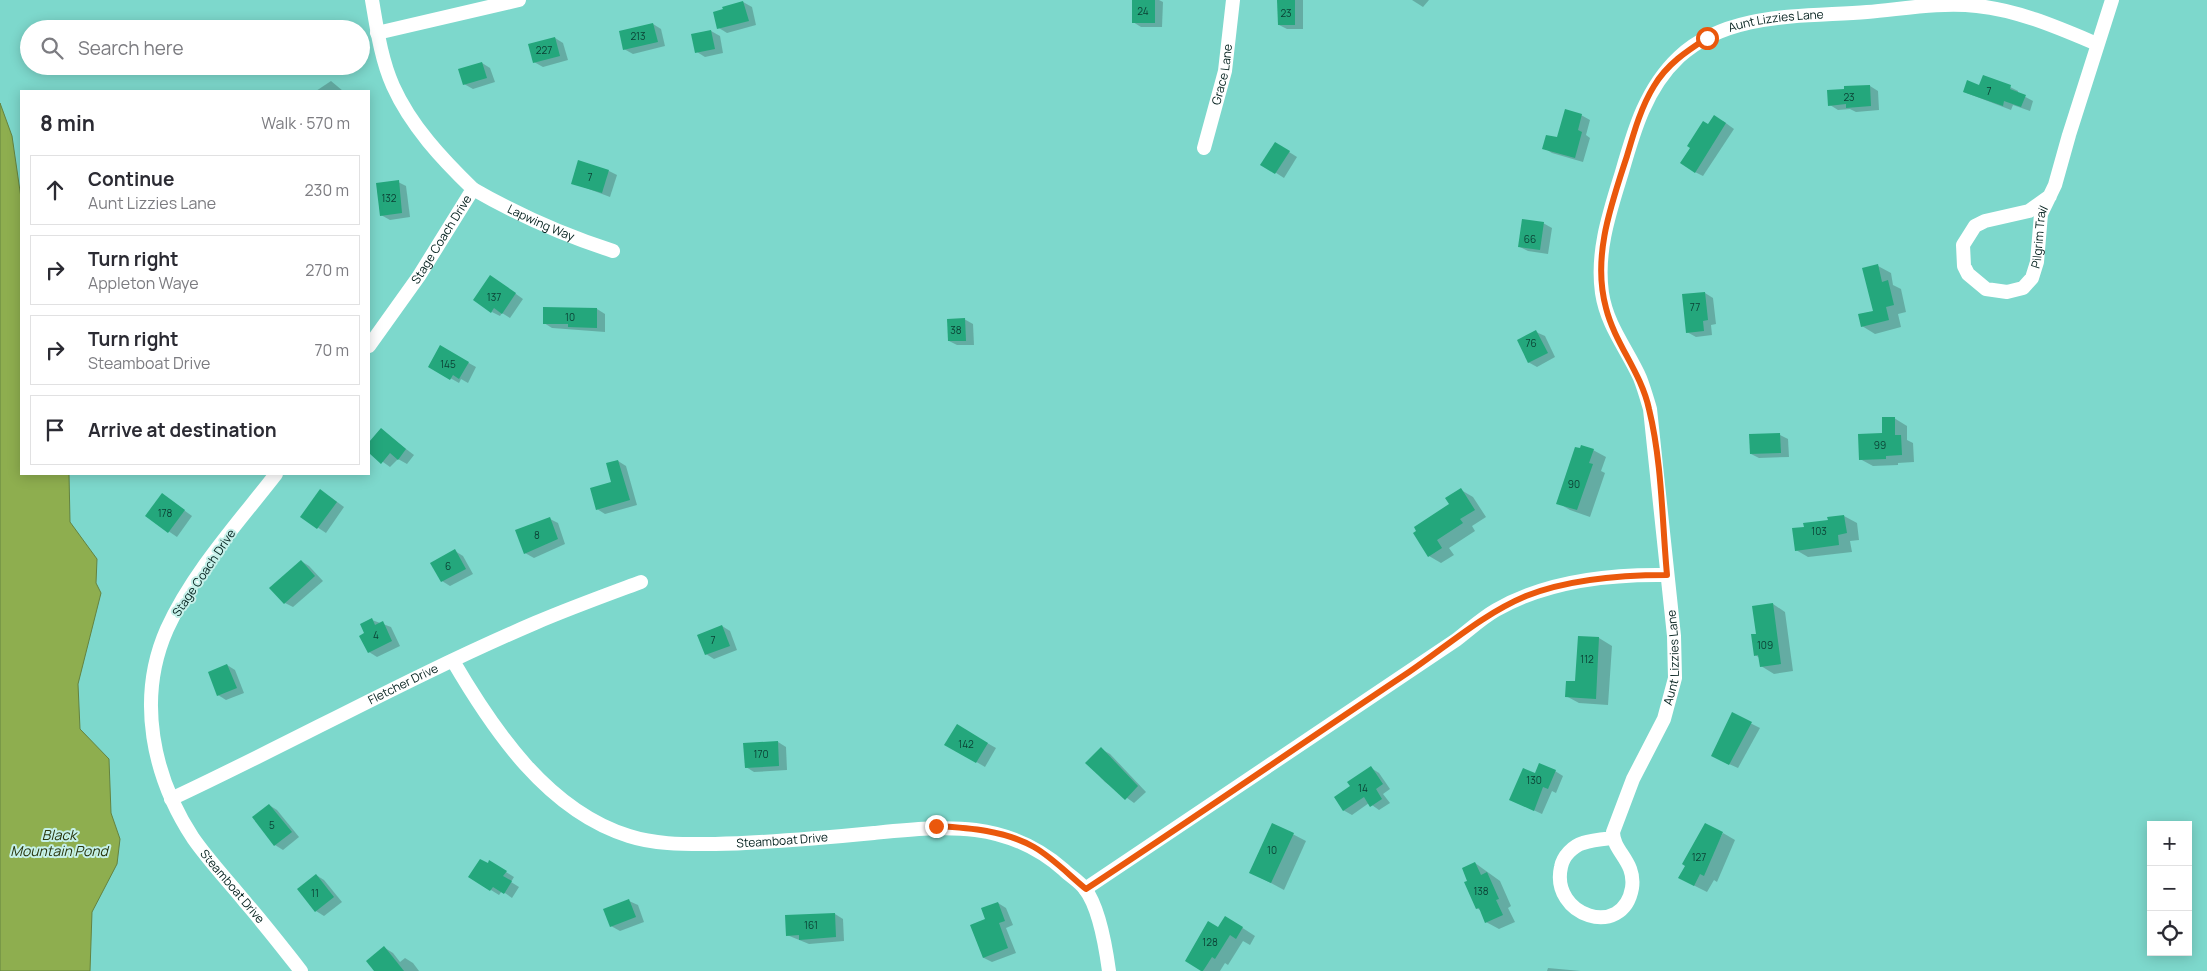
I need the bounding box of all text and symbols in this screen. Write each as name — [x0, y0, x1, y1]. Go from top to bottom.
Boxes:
house number: 24 — [1137, 4, 1149, 18]
street label: Aunt Lizzies Lane — [1726, 5, 1824, 36]
house number: 23 — [1280, 6, 1292, 20]
search box — [20, 20, 370, 75]
route start — [1696, 27, 1719, 50]
house number: 213 — [630, 29, 646, 43]
icon: search — [38, 34, 66, 62]
text: Search here — [78, 35, 184, 61]
house number: 227 — [536, 43, 552, 57]
street label: Grace Lane — [1207, 43, 1236, 107]
house number: 7 — [1986, 84, 1992, 98]
house number: 23 — [1843, 90, 1855, 104]
text: 8 min — [40, 109, 95, 137]
text: Walk · 570 m — [261, 112, 350, 134]
text: Continue — [88, 166, 174, 192]
house number: 7 — [587, 170, 593, 184]
icon: ahead — [41, 176, 69, 204]
text: 230 m — [305, 179, 349, 201]
house number: 132 — [381, 191, 397, 205]
street label: Stage Coach Drive — [407, 191, 475, 287]
text: Aunt Lizzies Lane — [88, 192, 216, 214]
street label: Lapwing Way — [505, 200, 578, 245]
street label: Pilgrim Trail — [2027, 203, 2052, 270]
house number: 66 — [1524, 232, 1536, 246]
text: Turn right — [88, 246, 178, 272]
icon: right — [41, 256, 69, 284]
text: 270 m — [305, 259, 349, 281]
text: Appleton Waye — [88, 272, 199, 294]
house number: 137 — [487, 290, 501, 304]
house number: 77 — [1690, 300, 1700, 314]
house number: 10 — [565, 310, 575, 324]
house number: 38 — [950, 323, 962, 337]
text: Turn right — [88, 326, 178, 352]
icon: right — [41, 336, 69, 364]
house number: 76 — [1525, 336, 1537, 350]
text: 70 m — [314, 339, 349, 361]
text: Steamboat Drive — [88, 352, 210, 374]
house number: 145 — [440, 357, 456, 371]
icon: arrive — [41, 416, 69, 444]
text: Arrive at destination — [88, 417, 277, 443]
house number: 99 — [1874, 438, 1886, 452]
house number: 90 — [1568, 477, 1580, 491]
house number: 178 — [158, 506, 173, 520]
house number: 103 — [1811, 524, 1827, 538]
street label: Stage Coach Drive — [168, 526, 239, 620]
house number: 8 — [534, 528, 540, 542]
house number: 6 — [445, 559, 451, 573]
street label: Aunt Lizzies Lane — [1659, 609, 1683, 707]
house number: 4 — [373, 628, 379, 642]
house number: 7 — [710, 633, 716, 647]
house number: 109 — [1757, 638, 1773, 652]
house number: 112 — [1580, 652, 1594, 666]
street label: Fletcher Drive — [365, 659, 441, 708]
house number: 142 — [958, 737, 974, 751]
house number: 170 — [753, 747, 769, 761]
house number: 130 — [1526, 773, 1542, 787]
house number: 14 — [1358, 781, 1368, 795]
route end — [925, 815, 948, 838]
house number: 5 — [269, 818, 275, 832]
map controls — [2147, 821, 2192, 956]
button: + — [2147, 821, 2192, 866]
water label: Black Mountain Pond — [10, 825, 110, 860]
street label: Steamboat Drive — [736, 828, 829, 851]
house number: 10 — [1267, 843, 1277, 857]
street label: Steamboat Drive — [196, 846, 269, 927]
house number: 127 — [1692, 850, 1706, 864]
button: − — [2147, 866, 2192, 911]
house number: 138 — [1473, 884, 1489, 898]
house number: 11 — [311, 886, 319, 900]
button: locate — [2147, 911, 2192, 956]
house number: 161 — [804, 918, 818, 932]
house number: 128 — [1202, 935, 1218, 949]

